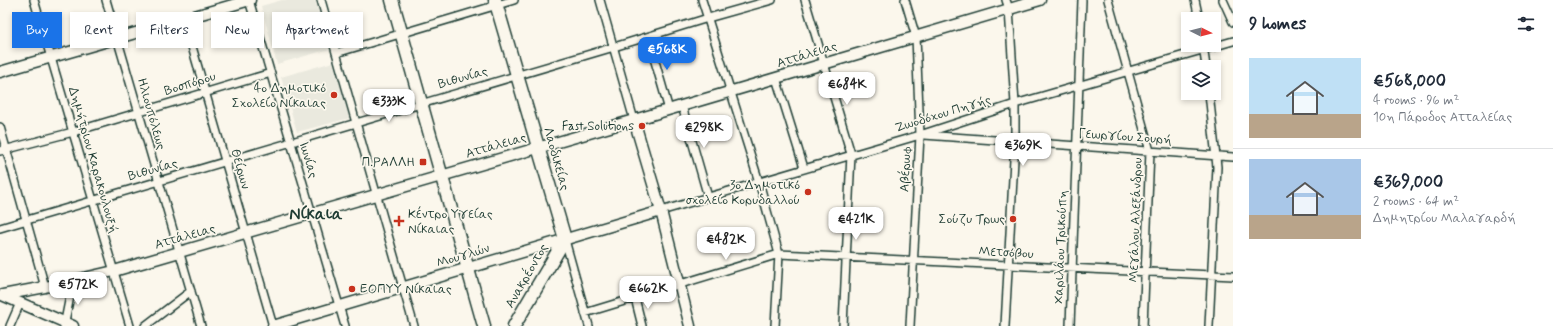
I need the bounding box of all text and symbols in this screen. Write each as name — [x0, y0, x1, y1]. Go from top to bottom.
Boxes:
chip: Buy — [12, 12, 62, 48]
chip: Rent — [70, 12, 128, 48]
chip: Filters — [136, 12, 203, 48]
chip: New — [211, 12, 264, 48]
chip: Apartment — [272, 12, 363, 48]
north arrow — [1181, 12, 1221, 52]
map controls — [1181, 12, 1221, 100]
text: 9 homes — [1249, 13, 1306, 35]
icon: filters — [1515, 13, 1537, 35]
pin: €568K — [639, 37, 695, 71]
street label: Αττάλειας — [775, 38, 840, 72]
text: €568K — [647, 41, 687, 58]
button: layers — [1181, 60, 1221, 100]
street label: Βιθυνίας — [436, 63, 490, 93]
street label: Βοσπόρου — [162, 68, 218, 100]
text: €568,000 — [1373, 70, 1446, 92]
pin: €684K — [819, 72, 875, 106]
icon: home — [1281, 74, 1329, 122]
street label: Ηλιουπόλεως — [133, 76, 169, 152]
text: €684K — [827, 76, 867, 93]
place label: 4ο Δημοτικό Σχολείο Νίκαιας — [232, 80, 326, 112]
street label: Δημήτριου Καρακουλουξή — [64, 85, 122, 235]
pin: €333K — [361, 89, 417, 123]
marker: 4ο Δημοτικό Σχολείο Νίκαιας — [329, 90, 339, 100]
street label: Ζωοδόχου Πηγής — [893, 91, 993, 137]
text: 4 rooms · 96 m² — [1373, 92, 1459, 109]
text: €333K — [372, 93, 406, 110]
text: 10η Πάροδος Ατταλείας — [1373, 109, 1512, 126]
pin: €298K — [676, 115, 732, 149]
place label: Fast Solutions — [562, 118, 634, 135]
text: €298K — [685, 119, 723, 136]
marker: Fast Solutions — [637, 121, 647, 131]
street label: Λαοδικείας — [539, 125, 573, 193]
street label: Γεωργίου Σουρή — [1078, 125, 1172, 149]
street label: Αττάλειας — [464, 129, 529, 163]
pin: €369K — [995, 133, 1051, 167]
text: €369K — [1004, 137, 1042, 154]
street label: Ιωνίας — [295, 140, 321, 181]
street label: Αβέρωφ — [896, 145, 916, 193]
street label: Θείρων — [226, 147, 254, 191]
place label: Π.ΡΑΛΛΗ — [362, 154, 415, 171]
street label: Βιθυνίας — [126, 155, 180, 185]
marker: Π.ΡΑΛΛΗ — [418, 157, 428, 167]
street label: Μεγάλου Αλεξάνδρου — [1125, 157, 1147, 283]
text: €369,000 — [1373, 171, 1443, 193]
icon: home — [1281, 175, 1329, 223]
place label: 3ο Δημοτικό σχολείο Κορυδαλλού — [686, 177, 800, 209]
marker: 3ο Δημοτικό σχολείο Κορυδαλλού — [803, 187, 813, 197]
street label: Χαριλάου Τρικούπη — [1051, 190, 1071, 304]
text: 2 rooms · 64 m² — [1373, 193, 1459, 210]
district label: Νίκαια — [289, 203, 343, 225]
place label: Κέντρο Υγείας Νίκαιας — [408, 206, 493, 238]
pin: €421K — [828, 207, 884, 241]
text: Δημητρίου Μαλαγαρδή — [1373, 210, 1516, 227]
text: €421K — [837, 211, 875, 228]
place label: Σούζυ Τρως — [939, 211, 1005, 228]
marker: Σούζυ Τρως — [1008, 214, 1018, 224]
marker: Κέντρο Υγείας Νίκαιας — [393, 215, 405, 227]
street label: Αττάλειας — [153, 220, 218, 254]
pin: €482K — [698, 227, 754, 261]
text: €482K — [706, 231, 746, 248]
street label: Μουγλών — [434, 240, 492, 272]
street label: Ανακρέοντος — [502, 240, 552, 311]
street label: Μετσόβου — [978, 243, 1034, 263]
pin: €572K — [50, 272, 106, 306]
text: €572K — [58, 276, 98, 293]
pin: €662K — [620, 276, 676, 310]
text: €662K — [628, 280, 668, 297]
place label: ΕΟΠΥΥ Νίκαιας — [360, 281, 452, 298]
marker: ΕΟΠΥΥ Νίκαιας — [347, 284, 357, 294]

